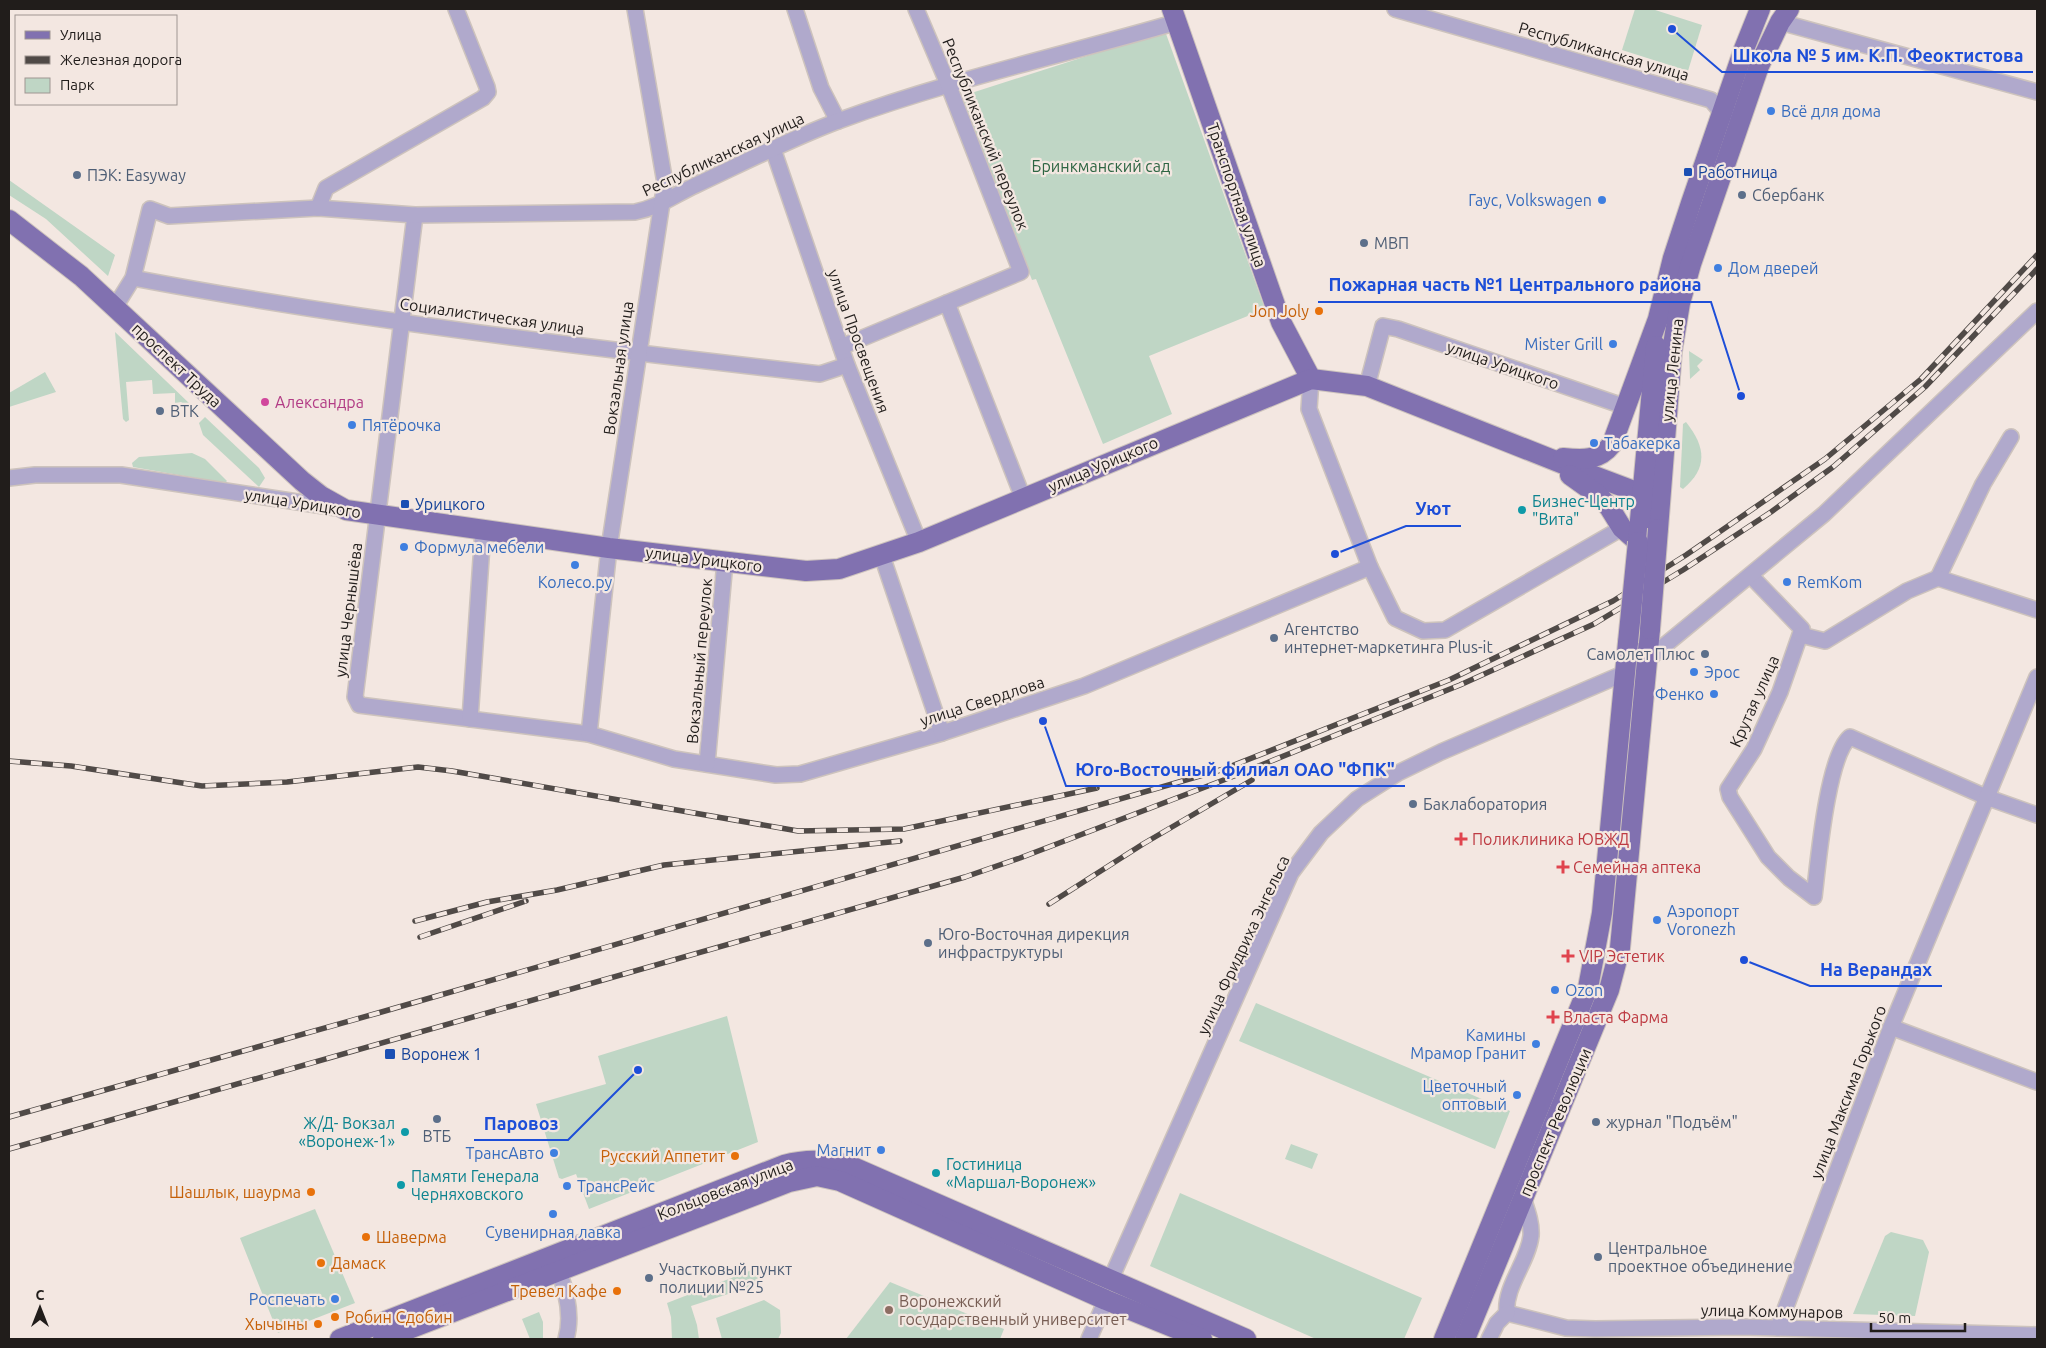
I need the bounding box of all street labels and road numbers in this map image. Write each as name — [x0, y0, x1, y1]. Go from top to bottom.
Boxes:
street label: Республиканская улица — [1517, 18, 1691, 84]
street label: Республиканский переулок — [939, 35, 1033, 233]
street label: Республиканская улица — [639, 109, 807, 199]
street label: Транспортная улица — [1204, 120, 1270, 270]
street label: улица Просвещения — [825, 267, 893, 415]
street label: Социалистическая улица — [398, 294, 586, 338]
street label: Вокзальная улица — [600, 300, 636, 436]
street label: улица Ленина — [1658, 317, 1686, 423]
street label: проспект Труда — [129, 319, 225, 411]
street label: улица Урицкого — [1444, 337, 1562, 393]
street label: улица Урицкого — [1045, 433, 1161, 495]
street label: улица Урицкого — [244, 485, 362, 521]
street label: улица Чернышёва — [331, 542, 365, 678]
street label: улица Урицкого — [645, 543, 763, 575]
street label: Вокзальный переулок — [683, 577, 715, 745]
street label: Крутая улица — [1726, 652, 1782, 750]
street label: улица Свердлова — [918, 672, 1046, 730]
street label: улица Фридриха Энгельса — [1193, 852, 1293, 1038]
street label: улица Максима Горького — [1807, 1003, 1889, 1181]
street label: проспект Революции — [1516, 1045, 1594, 1199]
street label: Кольцовская улица — [655, 1155, 795, 1223]
street label: улица Коммунаров — [1701, 1301, 1843, 1321]

